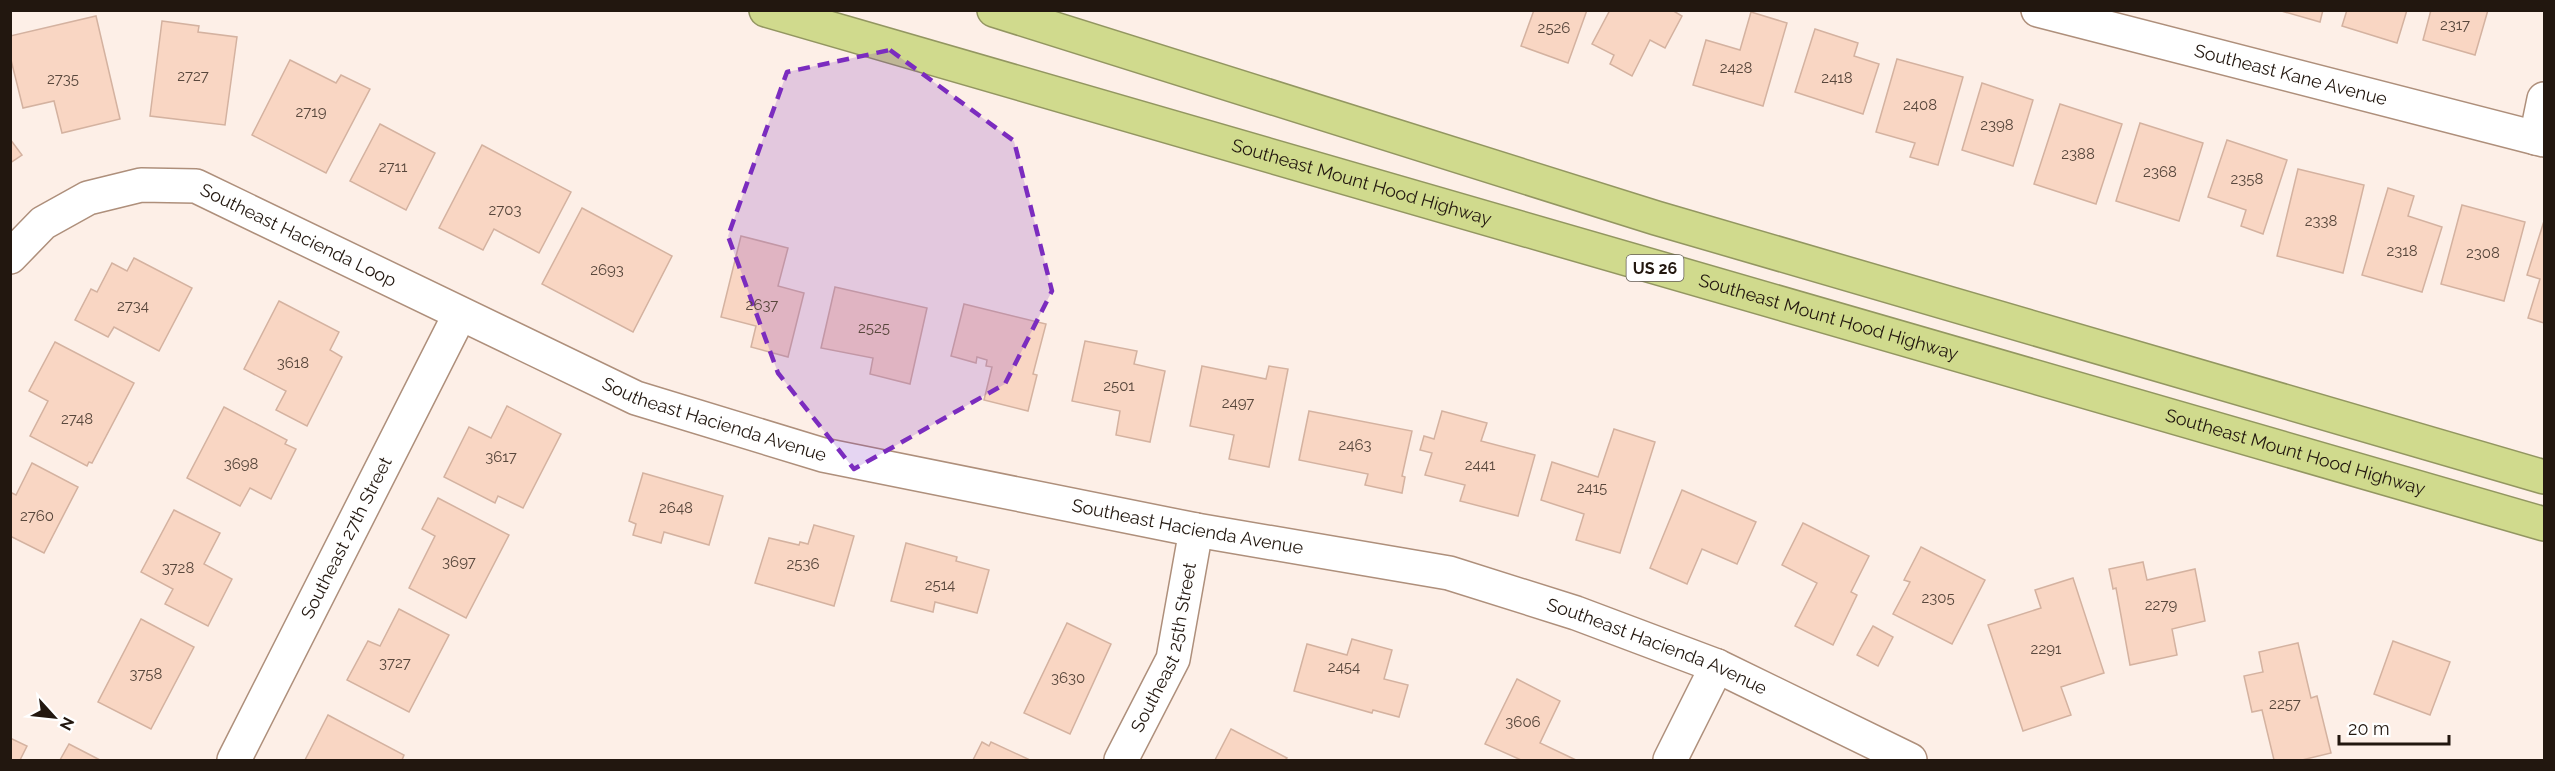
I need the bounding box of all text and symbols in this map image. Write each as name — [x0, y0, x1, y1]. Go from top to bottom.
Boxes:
house number: 2317 — [2440, 16, 2470, 34]
house number: 2526 — [1538, 19, 1570, 37]
street label: Southeast Kane Avenue — [2192, 40, 2390, 109]
house number: 2428 — [1720, 59, 1752, 77]
house number: 2727 — [177, 67, 209, 85]
house number: 2418 — [1821, 69, 1853, 87]
house number: 2735 — [47, 70, 79, 88]
house number: 2408 — [1903, 96, 1937, 114]
house number: 2719 — [295, 103, 327, 121]
house number: 2398 — [1980, 116, 2014, 134]
street label: Southeast Mount Hood Highway — [1229, 134, 1494, 229]
house number: 2388 — [2061, 145, 2095, 163]
house number: 2711 — [379, 158, 408, 176]
house number: 2368 — [2143, 163, 2177, 181]
house number: 2358 — [2231, 170, 2264, 188]
street label: Southeast Hacienda Loop — [197, 179, 400, 291]
house number: 2703 — [489, 201, 521, 219]
house number: 2338 — [2305, 212, 2337, 230]
house number: 2318 — [2386, 242, 2418, 260]
house number: 2308 — [2466, 244, 2500, 262]
road number: US 26 — [1626, 255, 1684, 281]
house number: 2693 — [590, 261, 624, 279]
street label: Southeast Mount Hood Highway — [1696, 269, 1961, 364]
house number: 2637 — [746, 296, 778, 314]
house number: 2734 — [117, 297, 149, 315]
house number: 2525 — [858, 319, 890, 337]
house number: 3618 — [277, 354, 309, 372]
street label: Southeast Hacienda Avenue — [599, 372, 830, 466]
house number: 2501 — [1103, 377, 1135, 395]
house number: 2497 — [1222, 394, 1254, 412]
street label: Southeast Mount Hood Highway — [2163, 404, 2428, 499]
house number: 2748 — [61, 410, 93, 428]
house number: 2463 — [1338, 436, 1372, 454]
house number: 3617 — [485, 448, 517, 466]
street label: Southeast 27th Street — [296, 453, 396, 622]
house number: 3698 — [224, 455, 258, 473]
house number: 2441 — [1465, 456, 1496, 474]
house number: 2415 — [1577, 479, 1607, 497]
street label: Southeast Hacienda Avenue — [1070, 494, 1305, 558]
house number: 2648 — [659, 499, 693, 517]
house number: 2760 — [20, 507, 54, 525]
house number: 3697 — [442, 553, 476, 571]
house number: 2536 — [786, 555, 820, 573]
house number: 3728 — [162, 559, 194, 577]
street label: Southeast 25th Street — [1126, 561, 1200, 736]
house number: 2514 — [925, 576, 955, 594]
house number: 2305 — [1921, 589, 1955, 607]
street label: Southeast Hacienda Avenue — [1544, 593, 1771, 699]
house number: 2279 — [2145, 596, 2177, 614]
house number: 2291 — [2031, 640, 2062, 658]
house number: 3727 — [379, 654, 411, 672]
house number: 2454 — [1328, 658, 1360, 676]
house number: 3758 — [130, 665, 163, 683]
house number: 3630 — [1051, 669, 1085, 687]
north arrow — [24, 687, 84, 747]
house number: 2257 — [2269, 695, 2301, 713]
scale bar — [2339, 708, 2448, 746]
house number: 3606 — [1505, 713, 1541, 731]
text: N — [56, 714, 78, 733]
text: 20 m — [2348, 718, 2390, 739]

